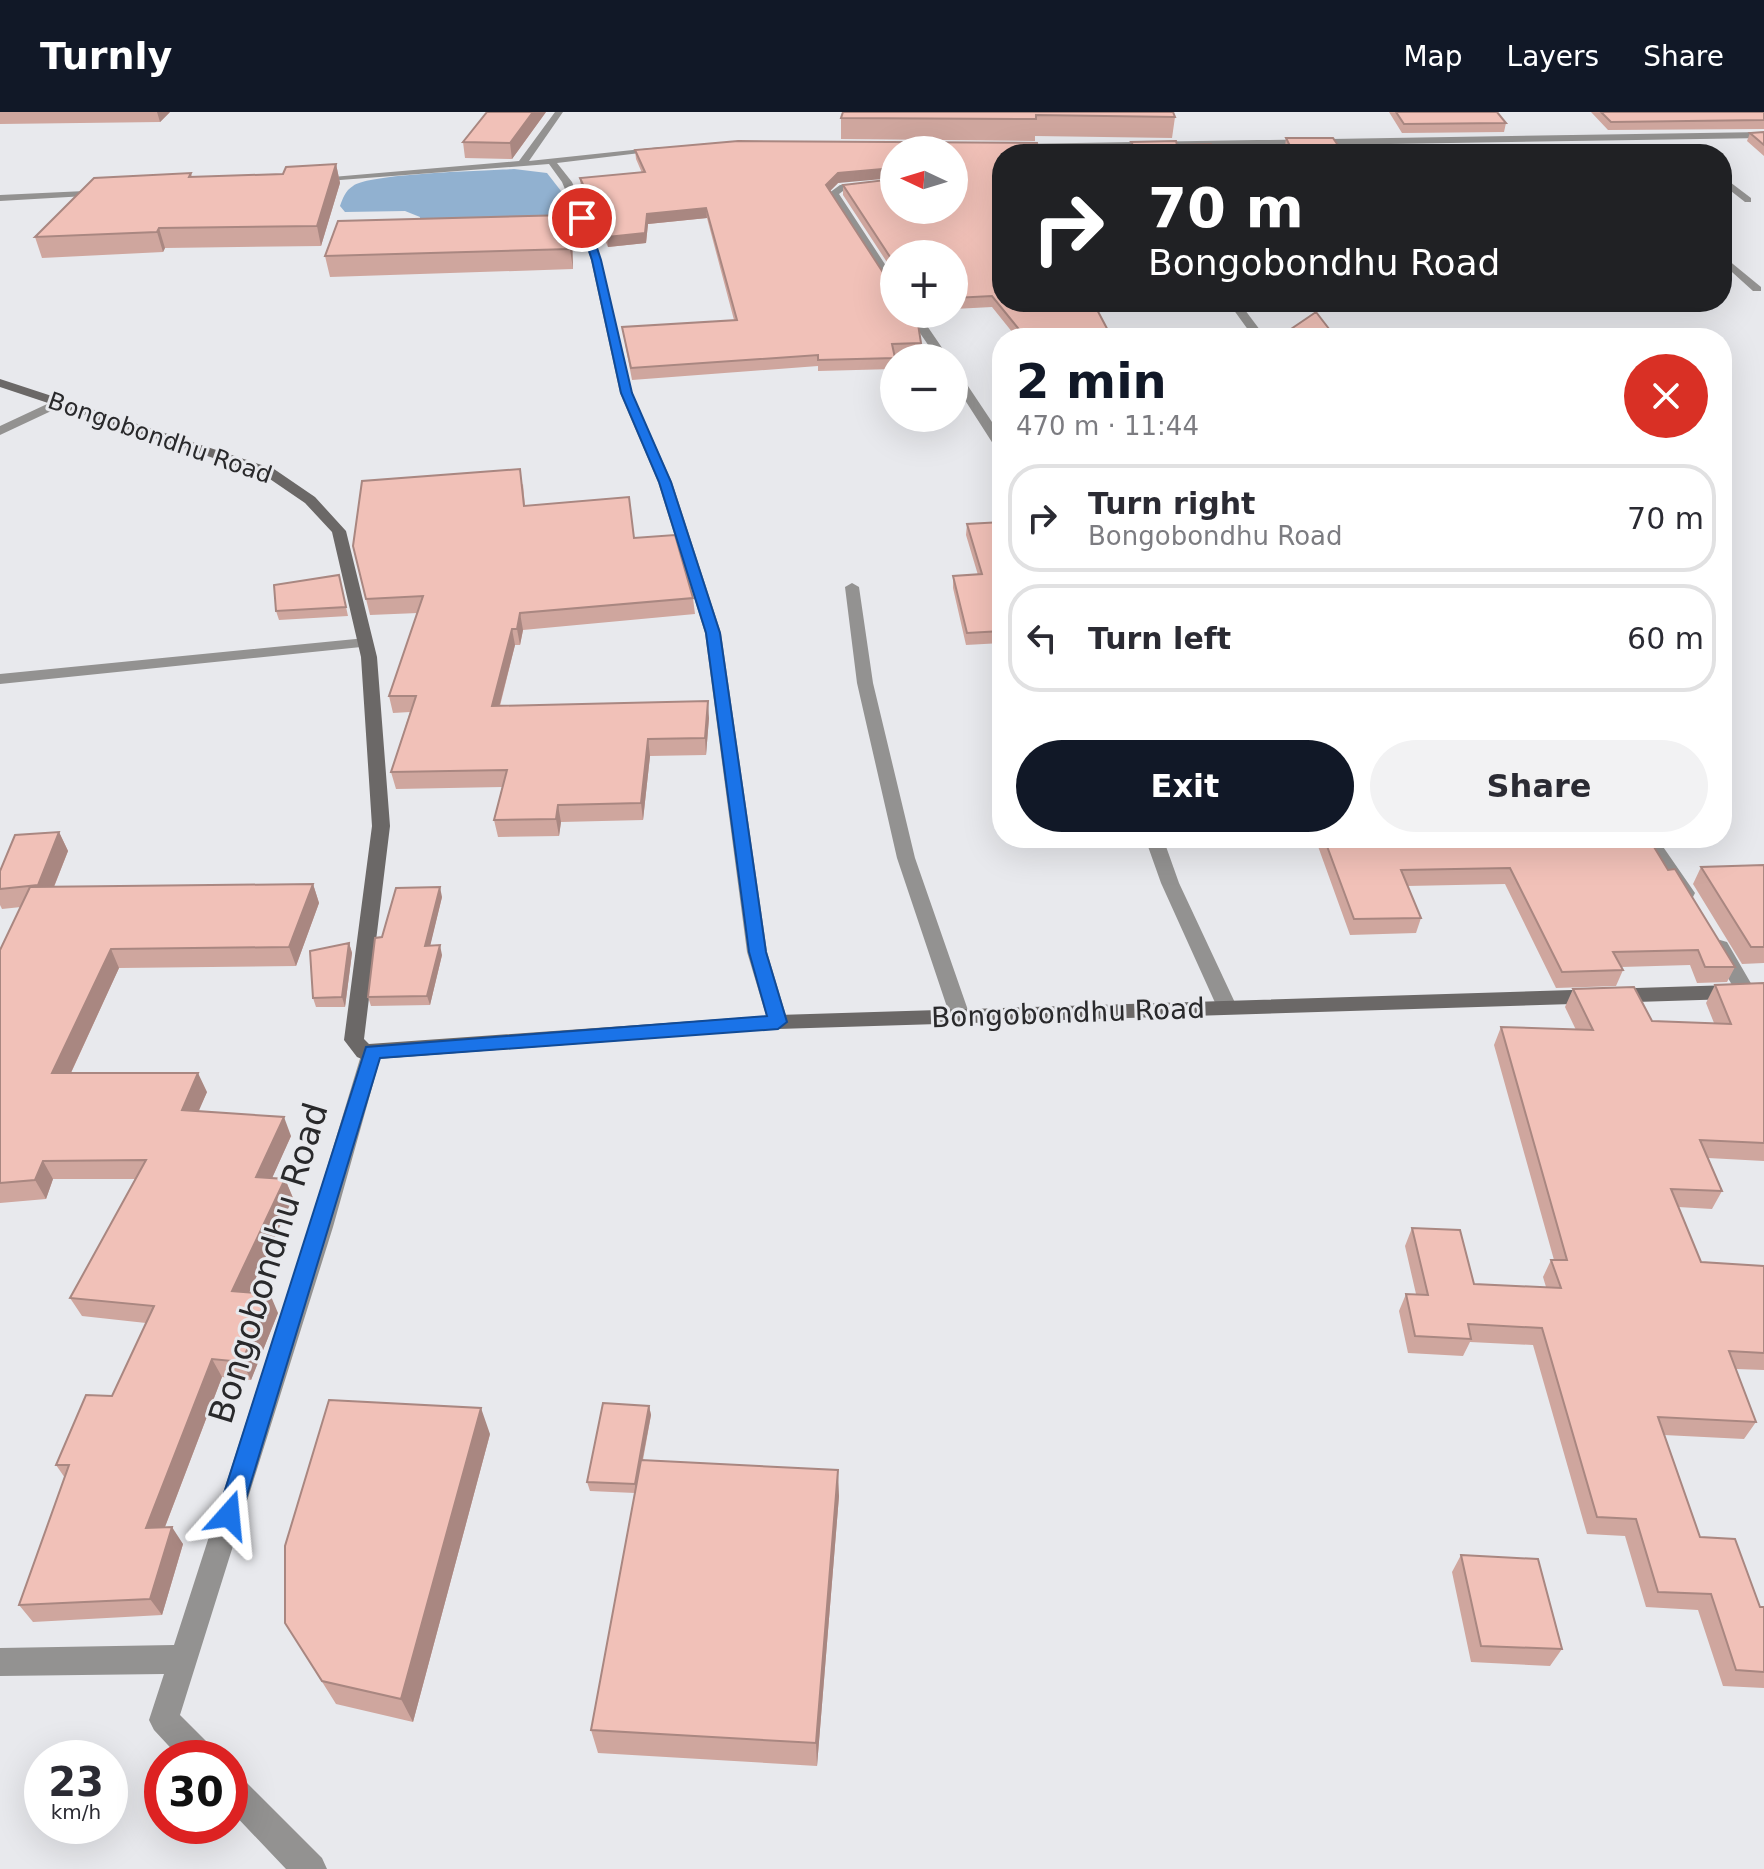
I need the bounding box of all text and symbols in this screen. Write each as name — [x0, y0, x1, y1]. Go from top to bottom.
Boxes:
text: Turnly — [40, 34, 172, 78]
text: Map — [1403, 40, 1463, 73]
text: Layers — [1507, 40, 1599, 73]
text: Share — [1643, 40, 1724, 73]
north arrow — [880, 136, 968, 224]
map controls — [880, 136, 968, 432]
text: 70 m — [1148, 175, 1304, 240]
icon: right — [1016, 176, 1120, 280]
pin — [548, 184, 616, 252]
icon: arrive — [560, 196, 604, 240]
button: + — [880, 240, 968, 328]
text: Bongobondhu Road — [1148, 242, 1500, 283]
button: − — [880, 344, 968, 432]
text: 2 min — [1016, 353, 1167, 409]
button: close — [1624, 354, 1708, 438]
street label: Bongobondhu Road — [44, 387, 276, 489]
text: 470 m · 11:44 — [1016, 411, 1199, 441]
text: Turn right — [1088, 486, 1255, 521]
icon: right — [1020, 496, 1064, 540]
text: 70 m — [1627, 501, 1704, 536]
text: Bongobondhu Road — [1088, 521, 1343, 551]
icon: left — [1020, 616, 1064, 660]
text: Turn left — [1088, 621, 1231, 656]
text: 60 m — [1627, 621, 1704, 656]
button: Exit — [1016, 740, 1354, 832]
button: Share — [1370, 740, 1708, 832]
street label: Bongobondhu Road — [930, 992, 1206, 1034]
street label: Bongobondhu Road — [200, 1098, 336, 1428]
position arrow — [187, 1473, 271, 1557]
speed limit sign: 30 — [144, 1740, 248, 1844]
text: 23 — [48, 1759, 104, 1805]
text: km/h — [51, 1800, 101, 1824]

